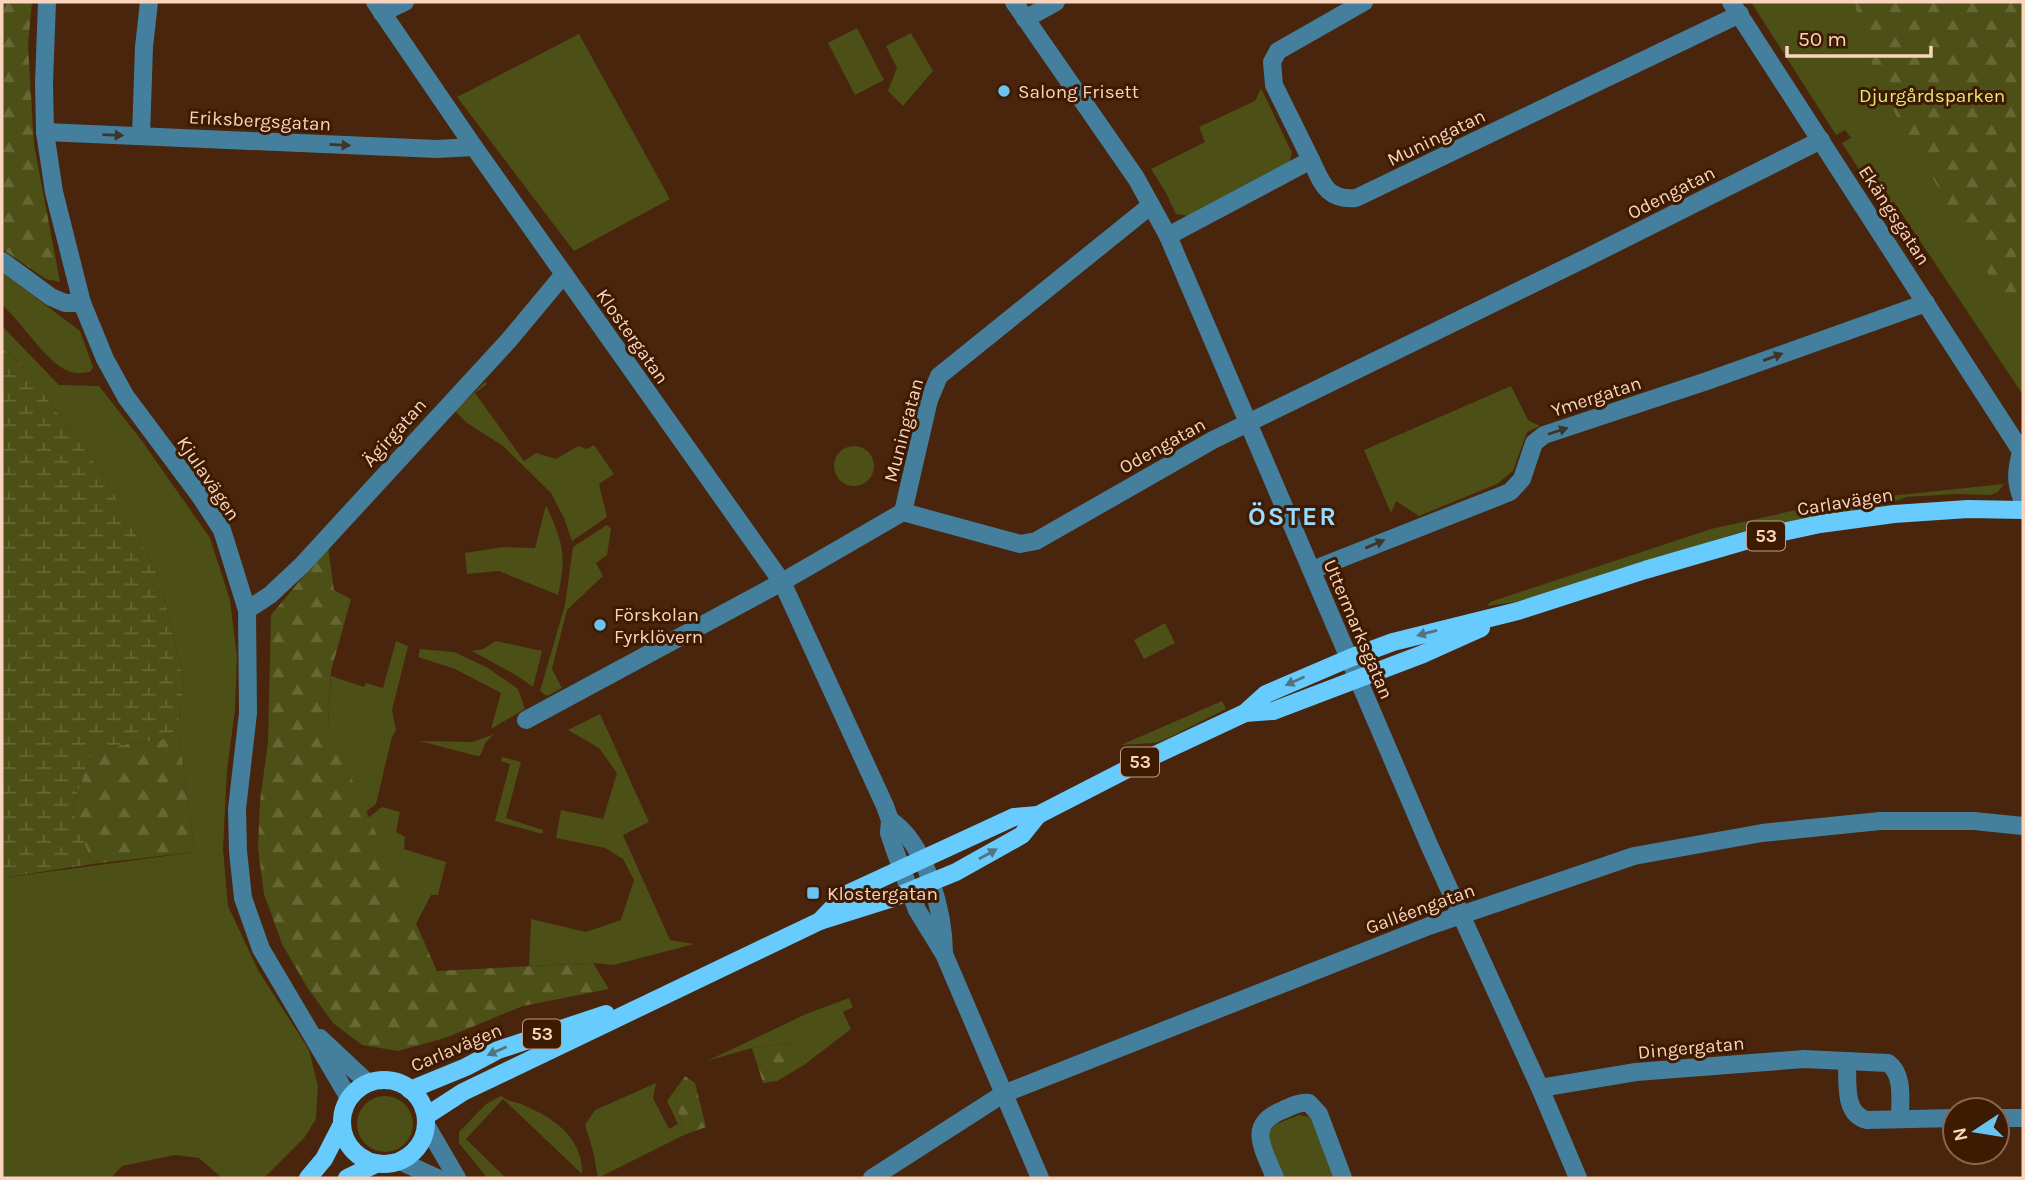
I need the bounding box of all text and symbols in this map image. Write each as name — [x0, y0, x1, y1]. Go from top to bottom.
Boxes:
scale bar — [1787, 14, 1930, 58]
text: 50 m — [1798, 27, 1847, 51]
place label: Salong Frisett — [1018, 81, 1139, 103]
marker: Salong Frisett — [996, 83, 1012, 99]
park label: Djurgårdsparken — [1859, 85, 2005, 107]
street label: Muningatan — [1384, 105, 1489, 171]
street label: Eriksbergsgatan — [188, 106, 332, 136]
one-way arrow — [102, 129, 124, 140]
one-way arrow — [330, 139, 352, 150]
street label: Odengatan — [1624, 162, 1719, 224]
street label: Ekängsgatan — [1854, 162, 1935, 269]
street label: Klostergatan — [591, 285, 673, 388]
one-way arrow — [1763, 351, 1784, 362]
street label: Ymergatan — [1548, 372, 1644, 422]
street label: Muningatan — [880, 376, 928, 485]
street label: Ägirgatan — [358, 394, 431, 471]
street label: Odengatan — [1116, 413, 1209, 479]
one-way arrow — [1547, 425, 1568, 436]
street label: Kjulavägen — [172, 432, 244, 525]
street label: Carlavägen — [1796, 484, 1895, 520]
district label: ÖSTER — [1248, 501, 1338, 532]
road number: 53 — [1747, 522, 1785, 550]
one-way arrow — [1364, 538, 1385, 549]
street label: Uttermarksgatan — [1319, 556, 1397, 702]
place label: Förskolan Fyrklövern — [614, 604, 703, 648]
marker: Förskolan Fyrklövern — [592, 617, 608, 633]
one-way arrow — [1416, 628, 1438, 639]
one-way arrow — [1285, 675, 1305, 687]
road number: 53 — [1121, 748, 1159, 776]
one-way arrow — [978, 848, 997, 860]
street label: Galléengatan — [1363, 879, 1478, 939]
place label: Klostergatan — [827, 883, 938, 905]
marker: Klostergatan — [805, 885, 821, 901]
street label: Carlavägen — [408, 1019, 505, 1077]
road number: 53 — [523, 1020, 561, 1049]
street label: Dingergatan — [1637, 1032, 1745, 1064]
one-way arrow — [487, 1045, 507, 1057]
north arrow — [1941, 1096, 2011, 1166]
text: N — [1948, 1125, 1973, 1143]

